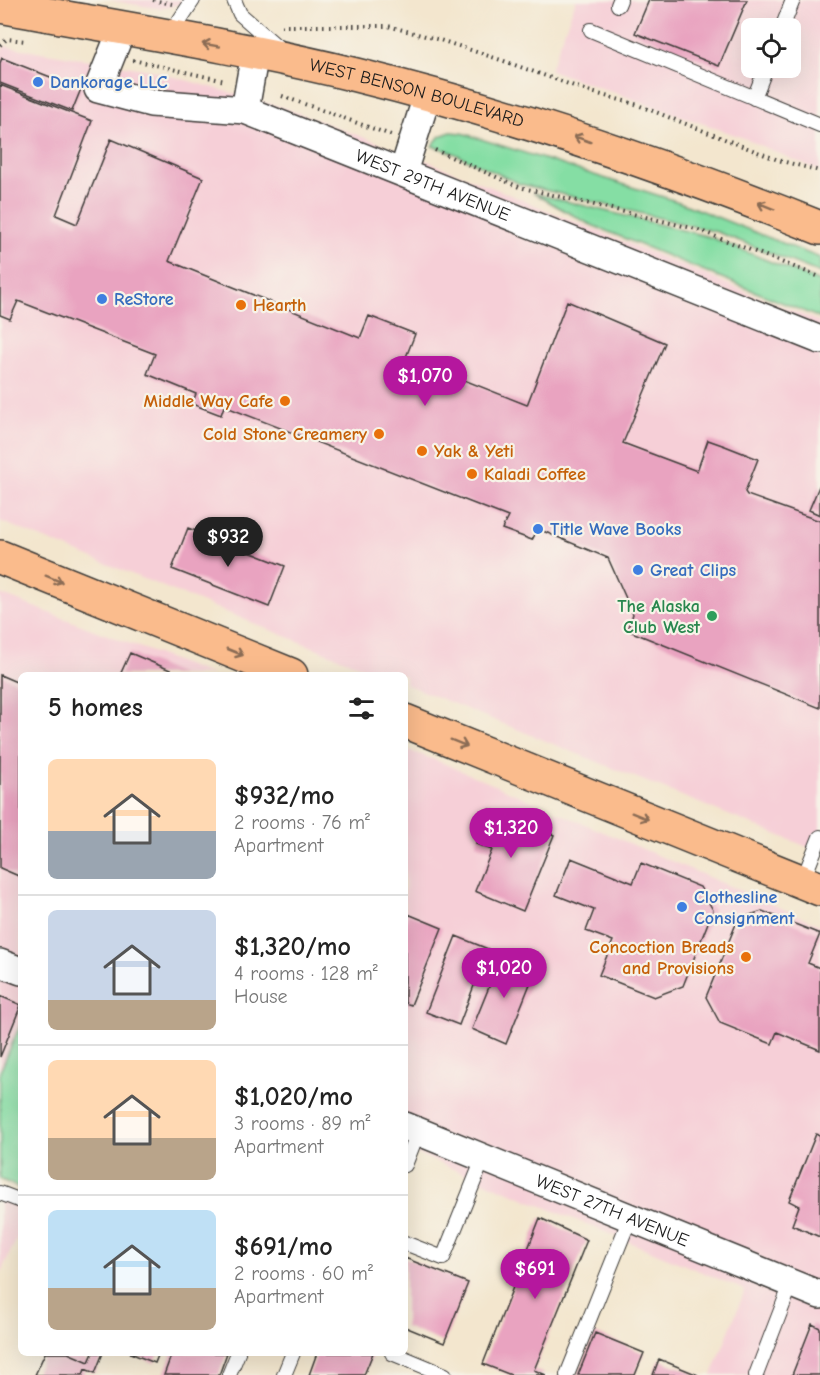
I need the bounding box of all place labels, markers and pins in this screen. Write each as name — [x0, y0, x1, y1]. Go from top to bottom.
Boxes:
place label: Dankorage LLC — [50, 72, 168, 93]
marker: Dankorage LLC — [31, 75, 45, 89]
place label: ReStore — [114, 289, 174, 310]
marker: ReStore — [95, 292, 109, 306]
place label: Hearth — [253, 295, 307, 316]
marker: Hearth — [234, 298, 248, 312]
pin: $1,070 — [376, 356, 474, 407]
place label: Middle Way Cafe — [143, 391, 273, 412]
marker: Middle Way Cafe — [278, 394, 292, 408]
place label: Cold Stone Creamery — [203, 424, 368, 445]
marker: Cold Stone Creamery — [372, 427, 386, 441]
place label: Yak & Yeti — [434, 441, 514, 462]
marker: Yak & Yeti — [415, 444, 429, 458]
place label: Kaladi Coffee — [484, 464, 586, 485]
marker: Kaladi Coffee — [465, 467, 479, 481]
pin: $932 — [192, 517, 264, 568]
place label: Title Wave Books — [550, 519, 682, 540]
marker: Title Wave Books — [531, 522, 545, 536]
place label: Great Clips — [650, 560, 737, 581]
marker: Great Clips — [631, 563, 645, 577]
place label: The Alaska Club West — [617, 596, 701, 638]
marker: The Alaska Club West — [705, 609, 719, 623]
pin: $1,320 — [462, 808, 560, 859]
place label: Clothesline Consignment — [694, 887, 795, 929]
marker: Clothesline Consignment — [675, 900, 689, 914]
place label: Concoction Breads and Provisions — [589, 937, 734, 979]
pin: $1,020 — [455, 948, 553, 999]
marker: Concoction Breads and Provisions — [739, 950, 753, 964]
pin: $691 — [499, 1249, 571, 1300]

